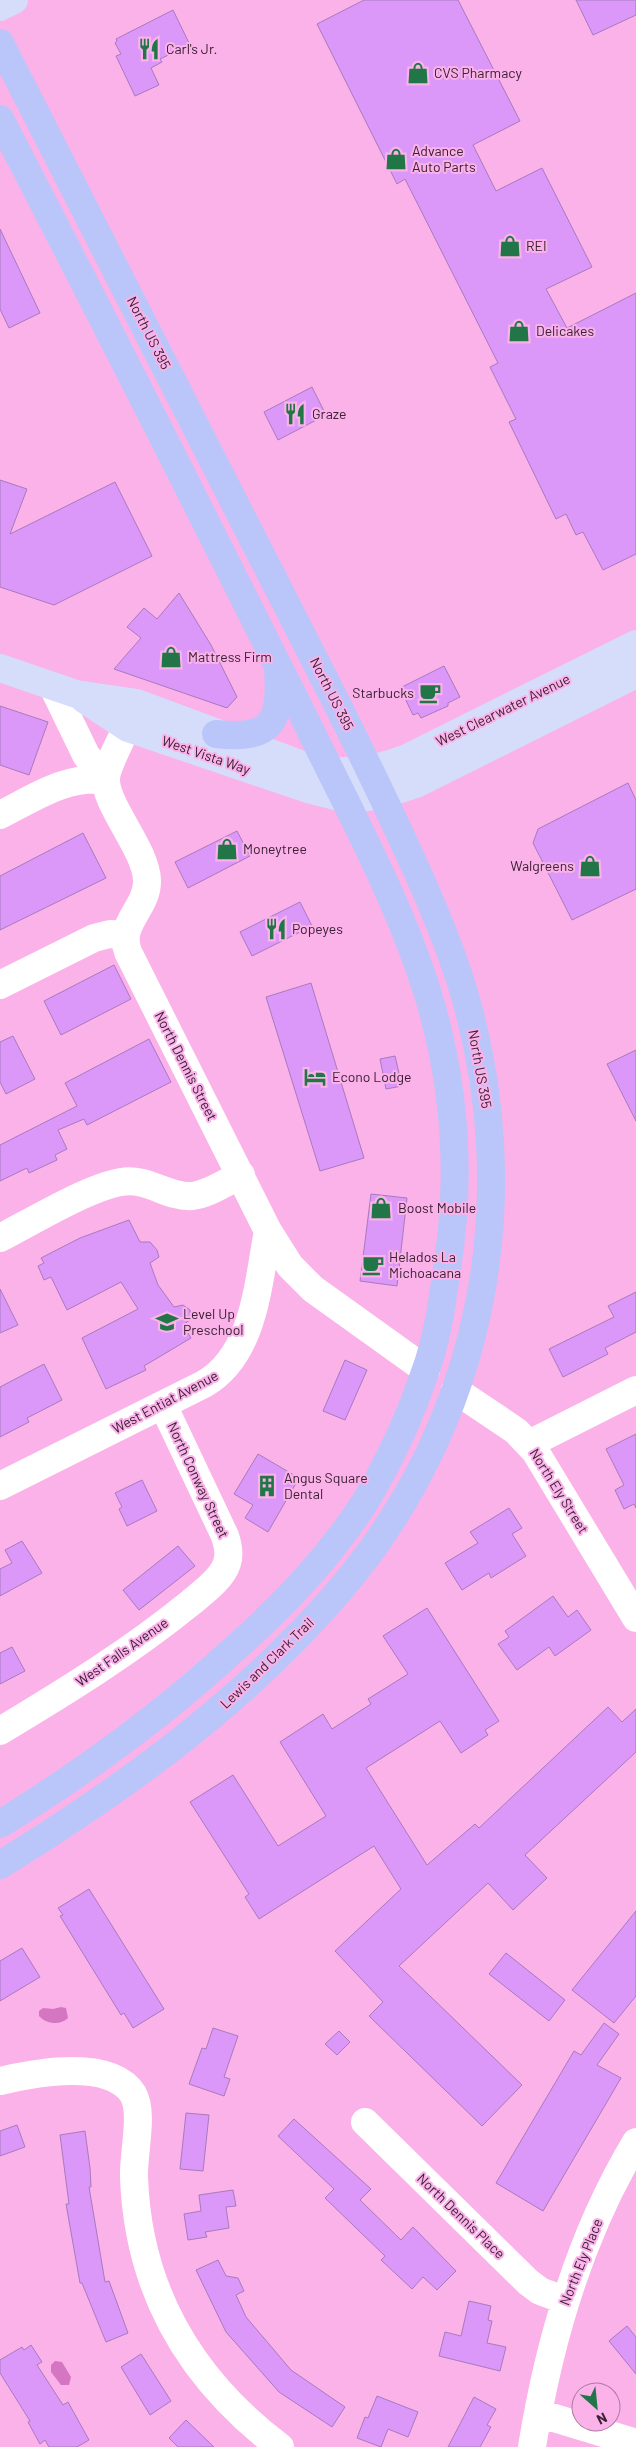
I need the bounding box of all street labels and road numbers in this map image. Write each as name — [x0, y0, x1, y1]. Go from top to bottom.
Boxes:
street label: North US 395 — [124, 293, 175, 372]
street label: North US 395 — [307, 654, 358, 733]
street label: West Clearwater Avenue — [433, 670, 573, 749]
street label: West Vista Way — [160, 731, 253, 778]
street label: North Dennis Street — [152, 1008, 221, 1123]
street label: North US 395 — [465, 1028, 496, 1110]
street label: West Entiat Avenue — [109, 1366, 221, 1437]
street label: North Conway Street — [164, 1419, 233, 1540]
street label: North Ely Street — [527, 1445, 592, 1536]
street label: West Falls Avenue — [72, 1613, 171, 1690]
street label: Lewis and Clark Trail — [216, 1614, 317, 1712]
street label: North Dennis Place — [414, 2169, 509, 2262]
street label: North Ely Place — [555, 2216, 606, 2308]

